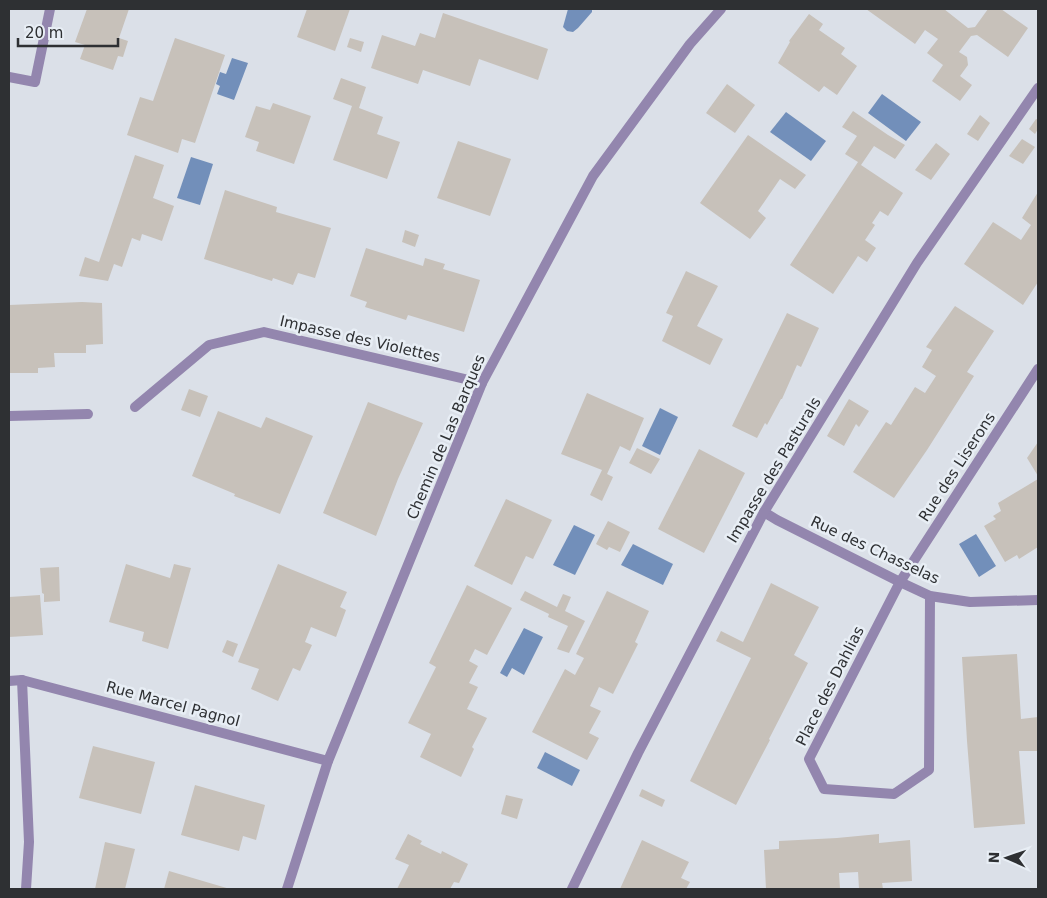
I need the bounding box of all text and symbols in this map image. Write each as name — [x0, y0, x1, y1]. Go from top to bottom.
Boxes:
scale bar — [18, 15, 118, 47]
text: 20 m — [25, 24, 63, 42]
street label: Impasse des Violettes — [278, 312, 442, 366]
street label: Chemin de Las Barques — [403, 352, 489, 522]
street label: Impasse des Pasturals — [723, 394, 825, 546]
street label: Rue des Liserons — [915, 409, 999, 525]
street label: Rue des Chasselas — [808, 512, 942, 588]
street label: Place des Dahlias — [792, 623, 868, 749]
street label: Rue Marcel Pagnol — [104, 678, 242, 730]
north arrow — [982, 833, 1032, 883]
text: N — [986, 851, 1002, 864]

